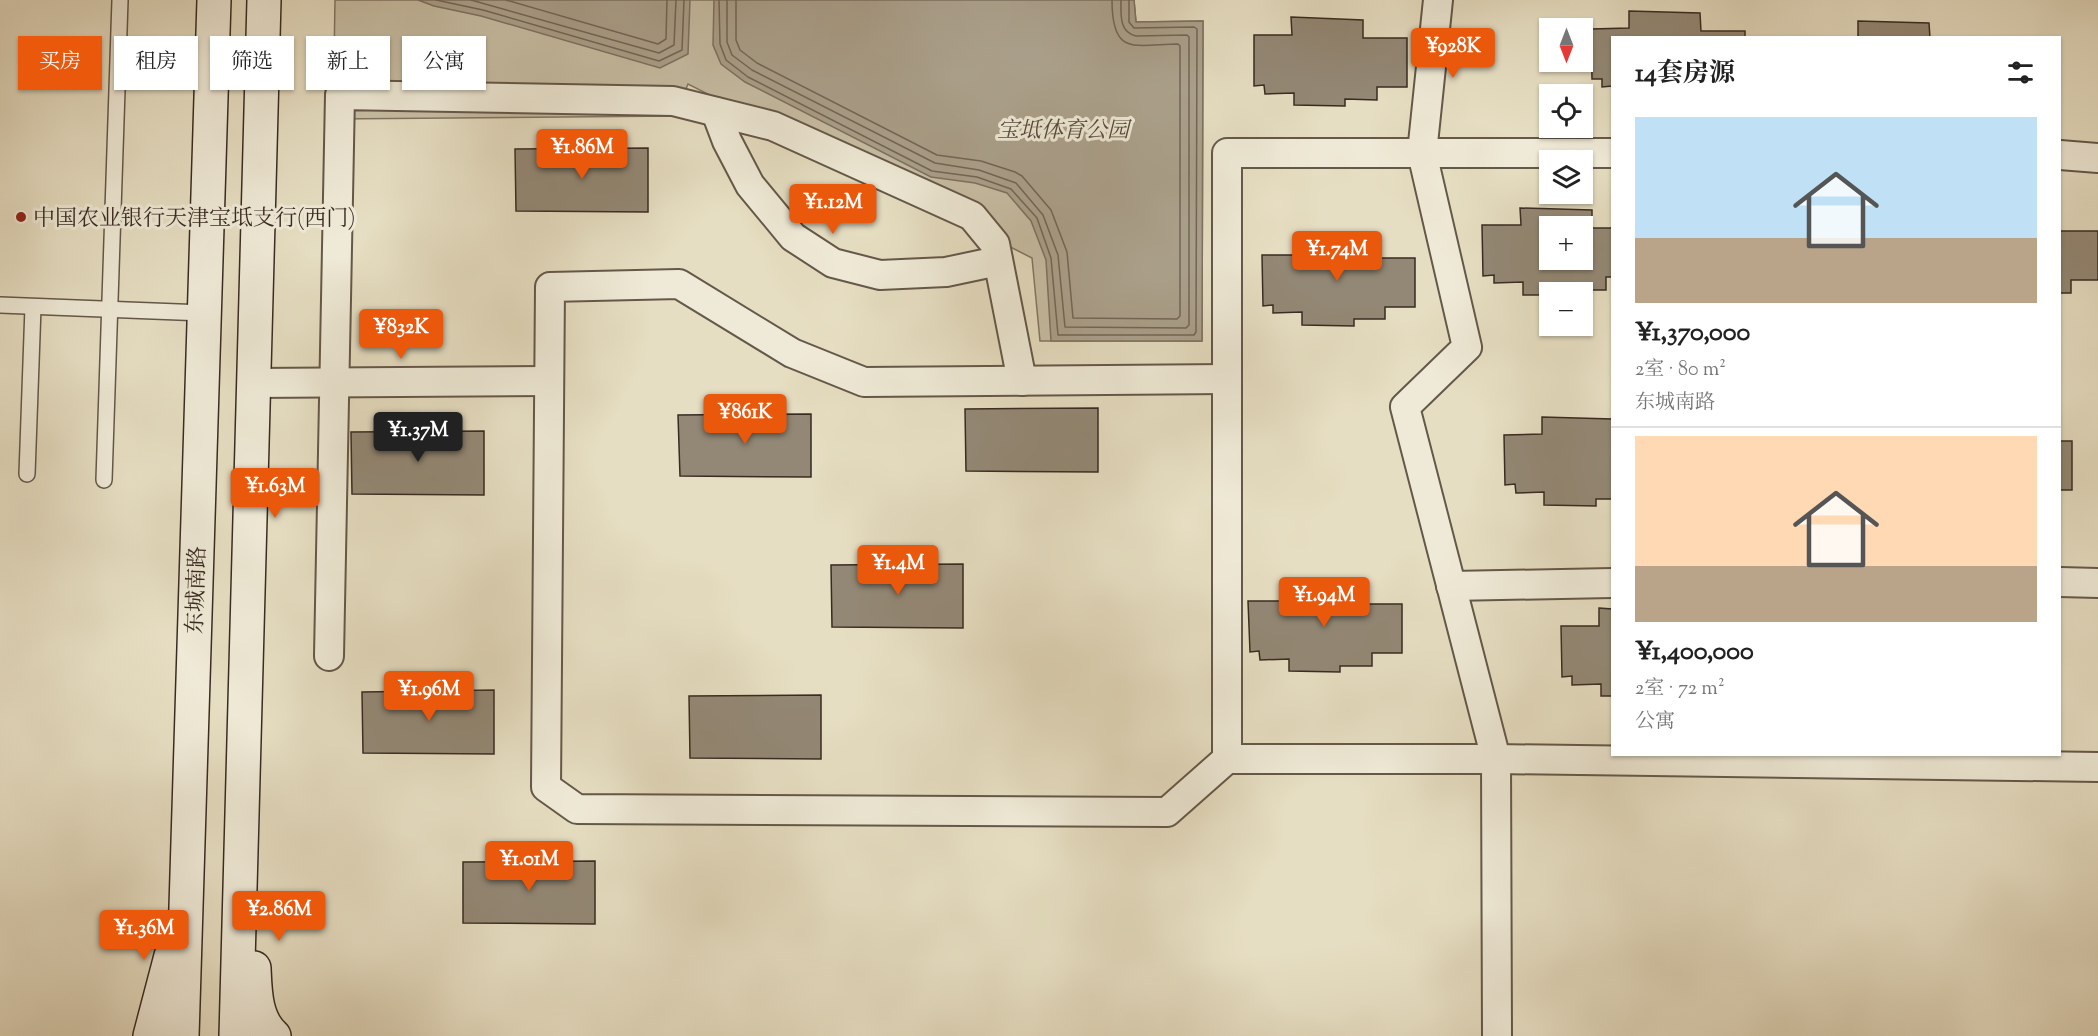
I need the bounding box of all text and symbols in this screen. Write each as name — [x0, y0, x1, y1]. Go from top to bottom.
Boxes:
north arrow — [1539, 18, 1593, 72]
map controls — [1539, 18, 1593, 336]
pin: ¥928K — [1411, 28, 1495, 79]
text: ¥928K — [1425, 33, 1481, 62]
chip: 买房 — [18, 36, 102, 90]
chip: 租房 — [114, 36, 198, 90]
chip: 筛选 — [210, 36, 294, 90]
chip: 新上 — [306, 36, 390, 90]
chip: 公寓 — [402, 36, 486, 90]
text: 14套房源 — [1635, 56, 1735, 93]
icon: filters — [2004, 56, 2037, 89]
button: locate — [1539, 84, 1593, 138]
park label: 宝坻体育公园 — [997, 116, 1132, 148]
pin: ¥1.86M — [533, 129, 631, 180]
text: ¥1.86M — [550, 134, 614, 163]
button: layers — [1539, 150, 1593, 204]
icon: home — [1782, 156, 1890, 264]
pin: ¥1.12M — [784, 184, 882, 235]
text: ¥1.12M — [803, 189, 863, 218]
place label: 中国农业银行天津宝坻支行(西门) — [33, 204, 355, 236]
marker: 中国农业银行天津宝坻支行(西门) — [14, 210, 28, 224]
button: + — [1539, 216, 1593, 270]
pin: ¥1.74M — [1288, 231, 1386, 282]
text: ¥1.74M — [1306, 236, 1368, 265]
button: − — [1539, 282, 1593, 336]
pin: ¥832K — [359, 309, 443, 360]
text: ¥832K — [373, 314, 429, 343]
text: ¥1,370,000 — [1635, 315, 1750, 352]
text: 2室 · 80 m² — [1635, 356, 1726, 385]
text: 东城南路 — [1635, 389, 1715, 418]
pin: ¥861K — [703, 394, 787, 445]
text: ¥861K — [718, 399, 772, 428]
pin: ¥1.37M — [369, 412, 467, 463]
text: ¥1.37M — [388, 417, 448, 446]
pin: ¥1.63M — [226, 468, 324, 519]
text: ¥1.63M — [245, 473, 305, 502]
icon: home — [1782, 475, 1890, 583]
pin: ¥1.4M — [856, 545, 940, 596]
street label: 东城南路 — [180, 546, 216, 635]
text: ¥1.4M — [871, 550, 925, 579]
pin: ¥1.94M — [1275, 577, 1373, 628]
text: ¥1.94M — [1293, 582, 1355, 611]
text: ¥1,400,000 — [1635, 634, 1754, 671]
pin: ¥1.96M — [380, 671, 478, 722]
text: 2室 · 72 m² — [1635, 675, 1725, 704]
text: ¥1.96M — [398, 676, 460, 705]
text: 公寓 — [1635, 708, 1675, 737]
pin: ¥1.01M — [480, 841, 578, 892]
text: ¥1.01M — [499, 846, 559, 875]
pin: ¥2.86M — [230, 891, 328, 942]
text: ¥2.86M — [246, 896, 312, 925]
pin: ¥1.36M — [95, 910, 193, 961]
text: ¥1.36M — [114, 915, 174, 944]

